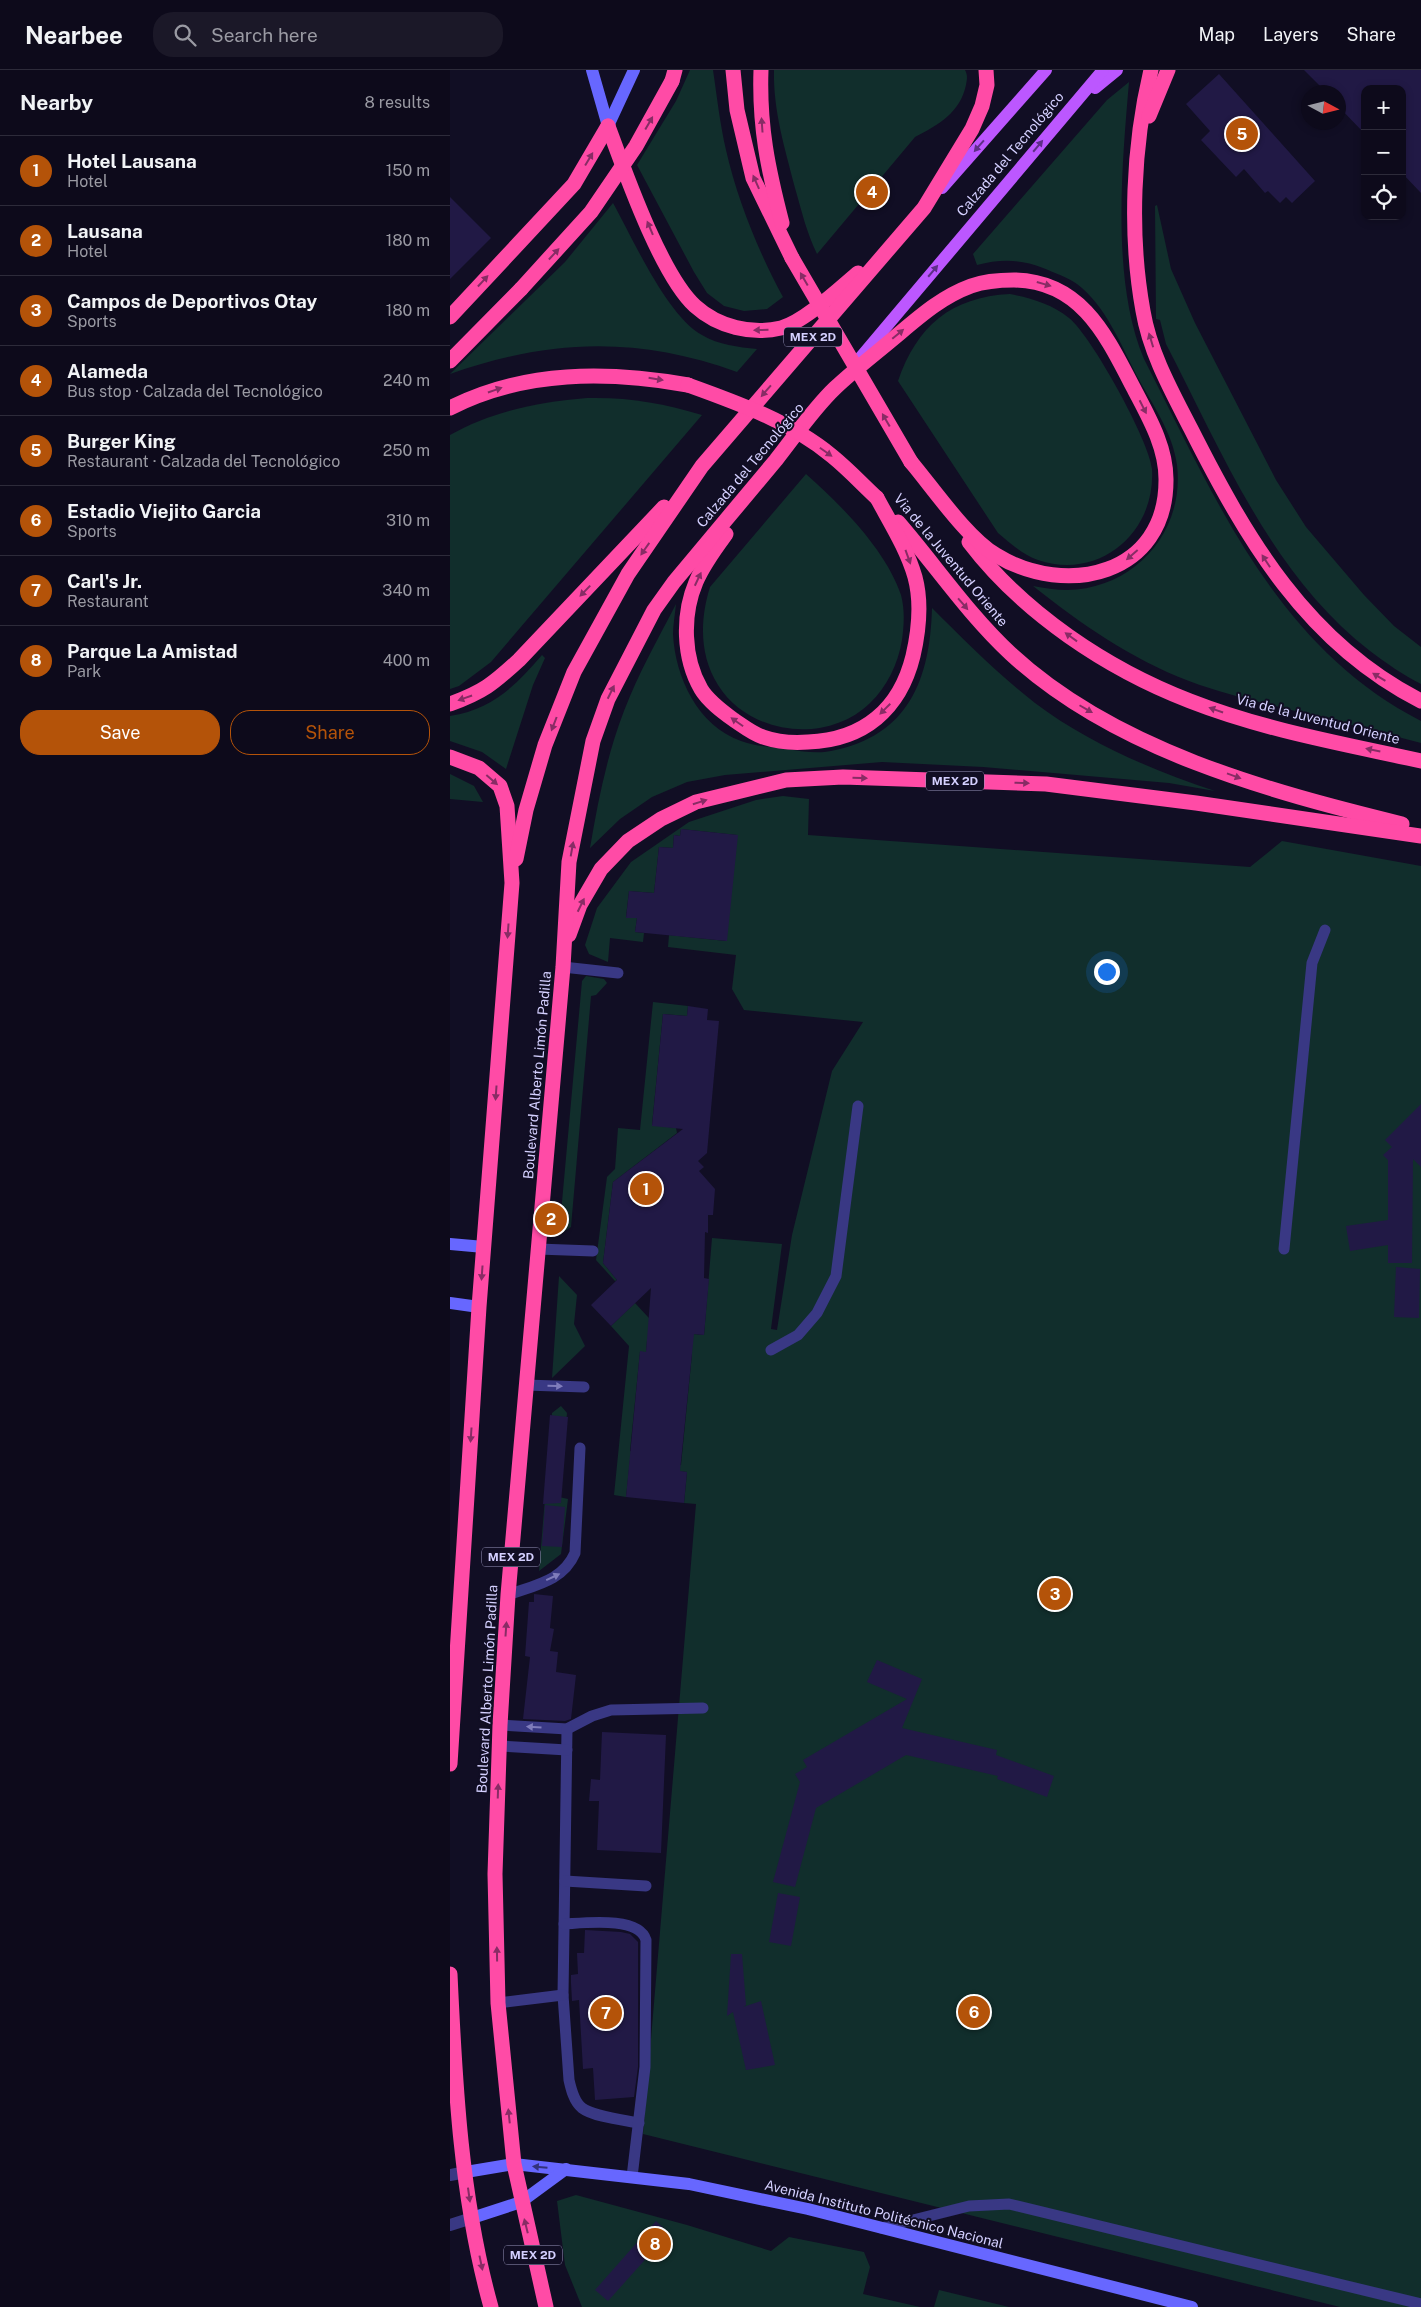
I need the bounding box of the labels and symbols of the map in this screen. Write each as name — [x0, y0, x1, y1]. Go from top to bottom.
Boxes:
north arrow — [1301, 85, 1346, 130]
street label: Calzada del Tecnológico — [953, 88, 1067, 220]
pin: 5 — [1226, 115, 1258, 153]
one-way arrow — [645, 116, 654, 129]
one-way arrow — [757, 117, 765, 133]
one-way arrow — [974, 140, 985, 152]
one-way arrow — [1032, 140, 1043, 153]
one-way arrow — [585, 152, 594, 165]
pin: 4 — [856, 173, 888, 211]
one-way arrow — [751, 175, 759, 189]
one-way arrow — [645, 221, 653, 235]
one-way arrow — [548, 248, 560, 260]
one-way arrow — [928, 264, 939, 277]
one-way arrow — [800, 273, 809, 286]
one-way arrow — [477, 275, 489, 287]
one-way arrow — [1037, 280, 1052, 288]
one-way arrow — [752, 326, 768, 334]
road number: MEX 2D — [784, 328, 842, 346]
one-way arrow — [892, 329, 905, 340]
one-way arrow — [1147, 332, 1155, 347]
one-way arrow — [648, 376, 664, 384]
one-way arrow — [761, 385, 772, 397]
one-way arrow — [488, 386, 503, 394]
street label: Calzada del Tecnológico — [693, 399, 807, 531]
one-way arrow — [1139, 399, 1147, 414]
one-way arrow — [882, 413, 891, 426]
one-way arrow — [819, 447, 833, 457]
street label: Via de la Juventud Oriente — [891, 490, 1011, 630]
one-way arrow — [640, 542, 650, 556]
one-way arrow — [1125, 549, 1138, 560]
one-way arrow — [904, 550, 912, 565]
one-way arrow — [1261, 555, 1271, 568]
one-way arrow — [694, 572, 703, 587]
one-way arrow — [579, 585, 591, 597]
one-way arrow — [958, 597, 969, 610]
one-way arrow — [1064, 632, 1078, 642]
one-way arrow — [1372, 672, 1385, 681]
one-way arrow — [607, 685, 615, 699]
street label: Via de la Juventud Oriente — [1234, 691, 1402, 747]
one-way arrow — [458, 695, 473, 702]
one-way arrow — [879, 703, 891, 715]
one-way arrow — [1079, 705, 1094, 713]
one-way arrow — [1208, 706, 1223, 714]
one-way arrow — [550, 716, 557, 731]
one-way arrow — [730, 717, 744, 727]
one-way arrow — [1365, 746, 1381, 754]
road number: MEX 2D — [926, 771, 984, 790]
one-way arrow — [1227, 772, 1242, 780]
one-way arrow — [486, 774, 499, 785]
one-way arrow — [852, 774, 868, 782]
one-way arrow — [1015, 780, 1031, 788]
one-way arrow — [693, 797, 708, 805]
one-way arrow — [568, 841, 576, 857]
one-way arrow — [577, 898, 585, 912]
one-way arrow — [504, 923, 512, 939]
your location — [1094, 959, 1120, 985]
street label: Boulevard Alberto Limón Padilla — [520, 970, 554, 1180]
one-way arrow — [491, 1085, 499, 1101]
pin: 1 — [630, 1170, 662, 1208]
pin: 2 — [535, 1200, 567, 1238]
one-way arrow — [478, 1265, 486, 1281]
one-way arrow — [547, 1383, 563, 1391]
one-way arrow — [467, 1427, 475, 1443]
road number: MEX 2D — [482, 1548, 540, 1566]
one-way arrow — [546, 1573, 560, 1581]
pin: 3 — [1039, 1575, 1071, 1613]
street label: Boulevard Alberto Limón Padilla — [474, 1584, 500, 1794]
one-way arrow — [502, 1621, 510, 1637]
one-way arrow — [525, 1723, 541, 1731]
one-way arrow — [494, 1783, 502, 1799]
one-way arrow — [493, 1946, 501, 1962]
pin: 6 — [958, 1993, 990, 2031]
pin: 7 — [590, 1994, 622, 2032]
one-way arrow — [505, 2108, 513, 2124]
one-way arrow — [532, 2163, 548, 2171]
street label: Avenida Instituto Politécnico Nacional — [763, 2177, 1005, 2251]
one-way arrow — [465, 2187, 473, 2203]
one-way arrow — [522, 2218, 530, 2233]
pin: 8 — [639, 2225, 671, 2263]
road number: MEX 2D — [504, 2246, 562, 2264]
one-way arrow — [478, 2255, 486, 2271]

